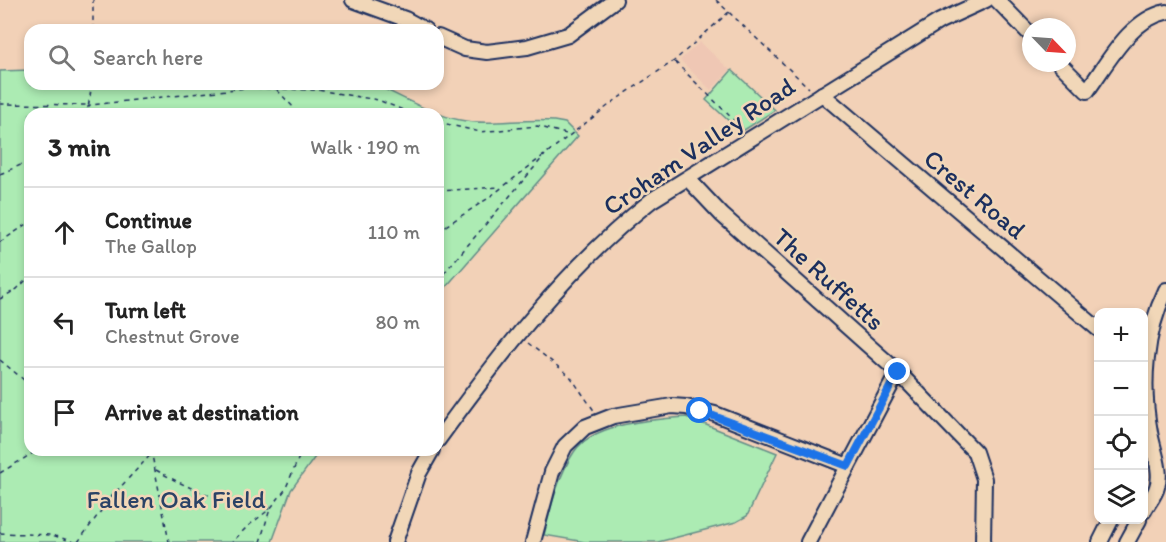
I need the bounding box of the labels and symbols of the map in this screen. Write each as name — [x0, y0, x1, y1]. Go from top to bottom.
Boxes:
north arrow — [1022, 18, 1076, 72]
street label: Croham Valley Road — [597, 70, 802, 222]
street label: Crest Road — [917, 142, 1033, 246]
street label: The Ruffetts — [767, 221, 891, 337]
route end — [884, 358, 910, 384]
route start — [686, 397, 712, 423]
park label: Fallen Oak Field — [86, 483, 266, 515]

